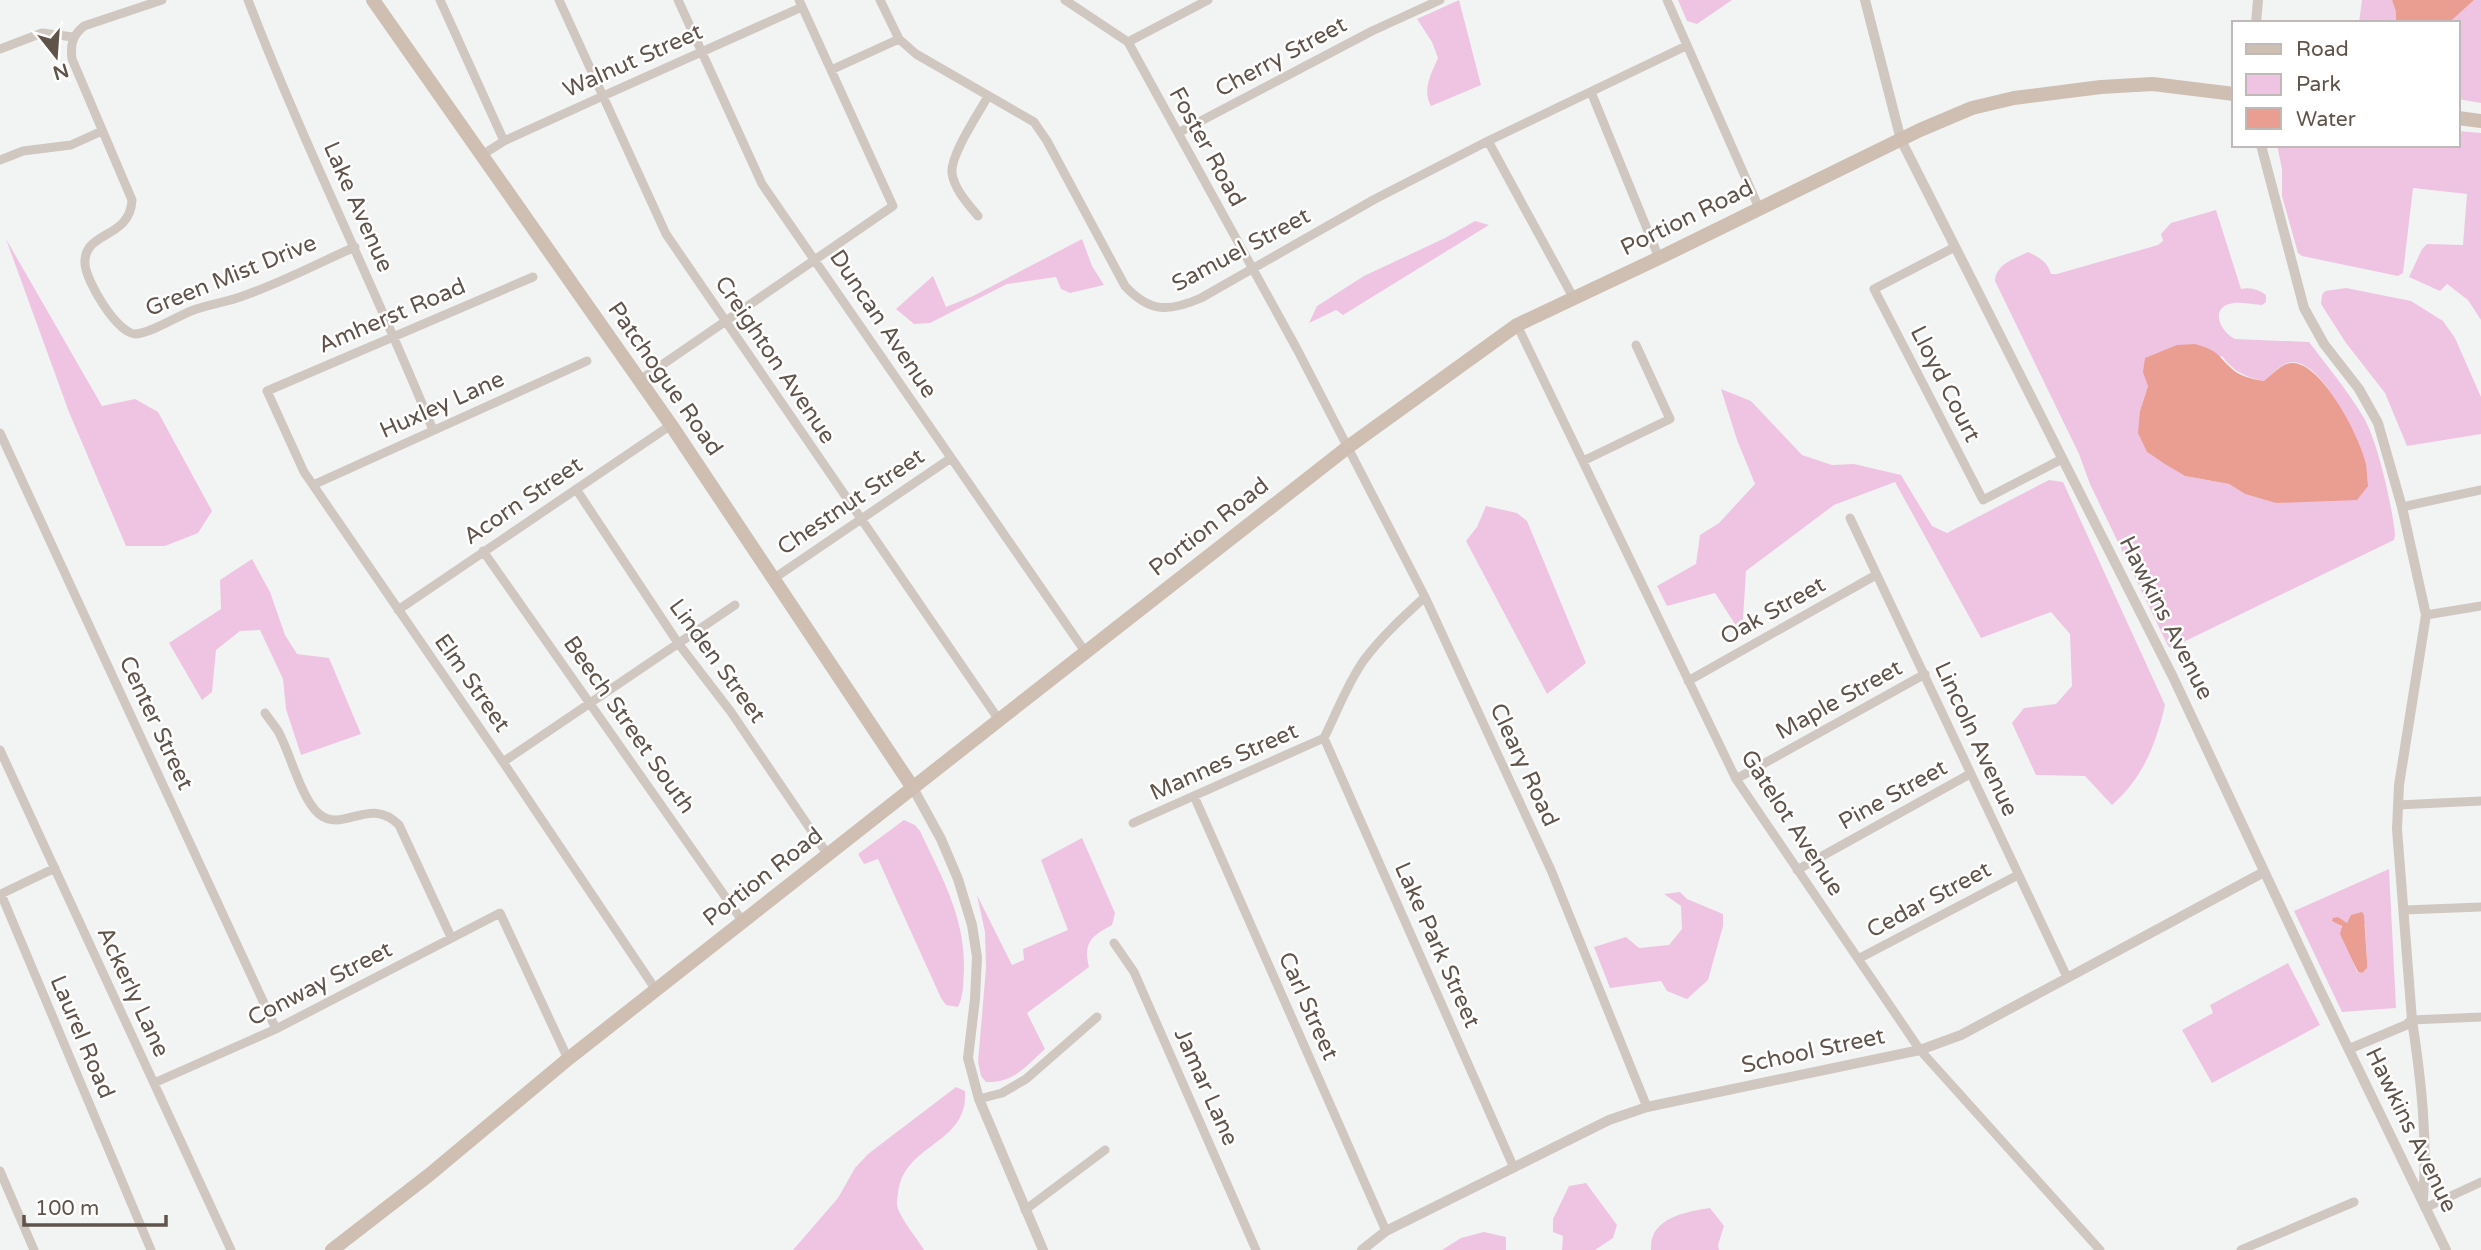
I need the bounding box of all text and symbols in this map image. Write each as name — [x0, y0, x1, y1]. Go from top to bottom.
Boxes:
street label: Cherry Street — [1211, 11, 1352, 103]
street label: Walnut Street — [559, 18, 707, 104]
north arrow — [21, 21, 91, 91]
legend — [2232, 21, 2460, 147]
text: Road — [2296, 37, 2349, 62]
text: N — [50, 59, 71, 84]
text: Park — [2296, 72, 2341, 97]
street label: Foster Road — [1163, 82, 1251, 212]
text: Water — [2296, 107, 2356, 132]
street label: Lake Avenue — [317, 137, 399, 277]
street label: Portion Road — [1616, 174, 1758, 262]
street label: Samuel Street — [1167, 202, 1315, 298]
street label: Green Mist Drive — [141, 229, 321, 323]
street label: Duncan Avenue — [823, 245, 943, 403]
street label: Creighton Avenue — [709, 271, 841, 449]
street label: Amherst Road — [314, 272, 470, 360]
street label: Patchogue Road — [601, 297, 729, 461]
street label: Lloyd Court — [1904, 321, 1986, 447]
street label: Huxley Lane — [375, 365, 509, 445]
street label: Chestnut Street — [772, 442, 930, 561]
street label: Acorn Street — [458, 451, 588, 551]
street label: Portion Road — [1144, 472, 1274, 582]
street label: Hawkins Avenue — [2113, 531, 2219, 705]
street label: Oak Street — [1716, 571, 1831, 651]
street label: Linden Street — [663, 594, 771, 729]
street label: Elm Street — [428, 629, 516, 738]
street label: Beech Street South — [557, 631, 701, 819]
street label: Center Street — [113, 652, 199, 795]
street label: Maple Street — [1771, 654, 1907, 746]
street label: Lincoln Avenue — [1928, 657, 2024, 821]
street label: Cleary Road — [1483, 699, 1565, 831]
street label: Mannes Street — [1146, 717, 1302, 807]
street label: Gatelot Avenue — [1734, 745, 1850, 901]
street label: Pine Street — [1834, 754, 1952, 836]
street label: Portion Road — [698, 822, 828, 932]
street label: Cedar Street — [1862, 855, 1996, 944]
street label: Lake Park Street — [1388, 858, 1486, 1032]
street label: Ackerly Lane — [91, 922, 175, 1062]
street label: Conway Street — [243, 936, 397, 1032]
street label: Carl Street — [1272, 948, 1344, 1064]
street label: Laurel Road — [44, 971, 120, 1103]
street label: School Street — [1739, 1022, 1887, 1080]
street label: Jamar Lane — [1168, 1024, 1244, 1150]
street label: Hawkins Avenue — [2359, 1043, 2463, 1217]
scale bar — [24, 1184, 166, 1228]
text: 100 m — [35, 1196, 99, 1221]

